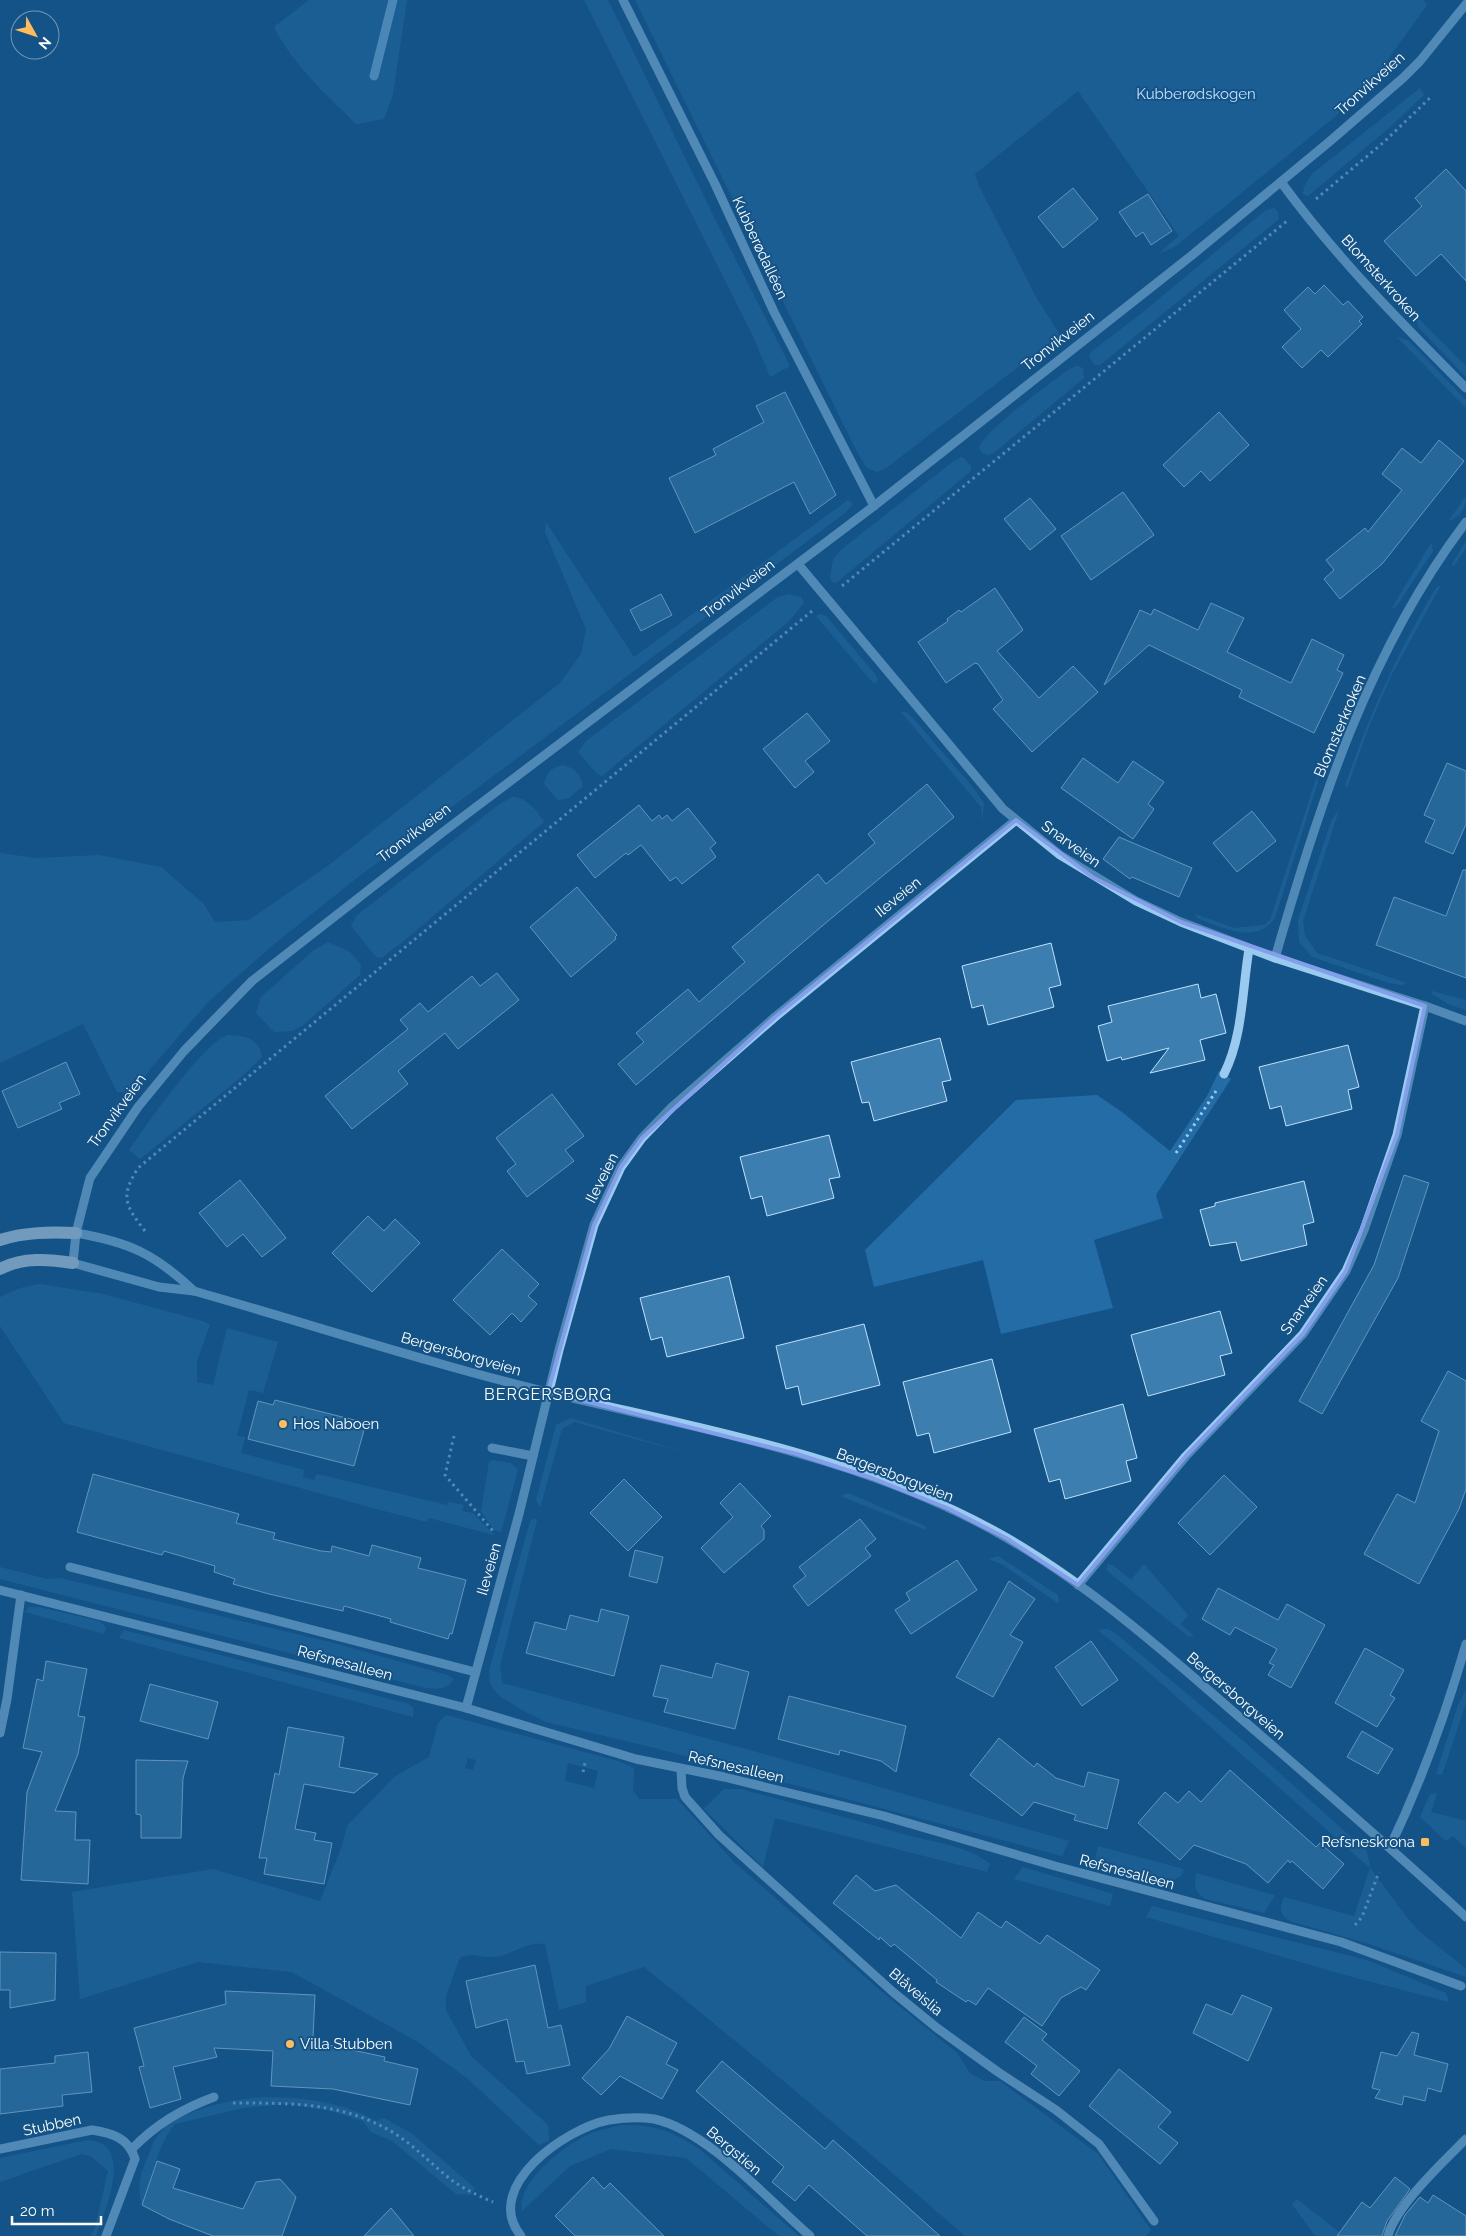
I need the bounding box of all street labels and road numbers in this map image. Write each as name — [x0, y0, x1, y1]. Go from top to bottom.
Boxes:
street label: Tronvikveien — [1332, 48, 1408, 120]
street label: Kubberødalléen — [728, 194, 792, 302]
street label: Blomsterkroken — [1338, 231, 1424, 325]
street label: Tronvikveien — [1018, 307, 1098, 375]
street label: Tronvikveien — [698, 556, 778, 622]
street label: Blomsterkroken — [1310, 672, 1370, 780]
street label: Tronvikveien — [374, 800, 454, 866]
street label: Snarveien — [1038, 817, 1104, 871]
street label: Ileveien — [871, 873, 925, 921]
street label: Tronvikveien — [84, 1071, 150, 1151]
street label: Ileveien — [582, 1150, 622, 1206]
street label: Snarveien — [1277, 1272, 1331, 1338]
street label: Bergersborgveien — [399, 1328, 523, 1380]
street label: Bergersborgveien — [834, 1444, 956, 1506]
street label: Ileveien — [473, 1541, 505, 1597]
street label: Refsnesalleen — [295, 1642, 395, 1684]
street label: Bergersborgveien — [1183, 1648, 1289, 1744]
street label: Refsnesalleen — [686, 1747, 786, 1787]
street label: Refsnesalleen — [1077, 1851, 1177, 1893]
street label: Blåveislia — [885, 1964, 947, 2020]
street label: Stubben — [21, 2110, 83, 2140]
street label: Bergstien — [703, 2123, 765, 2179]

